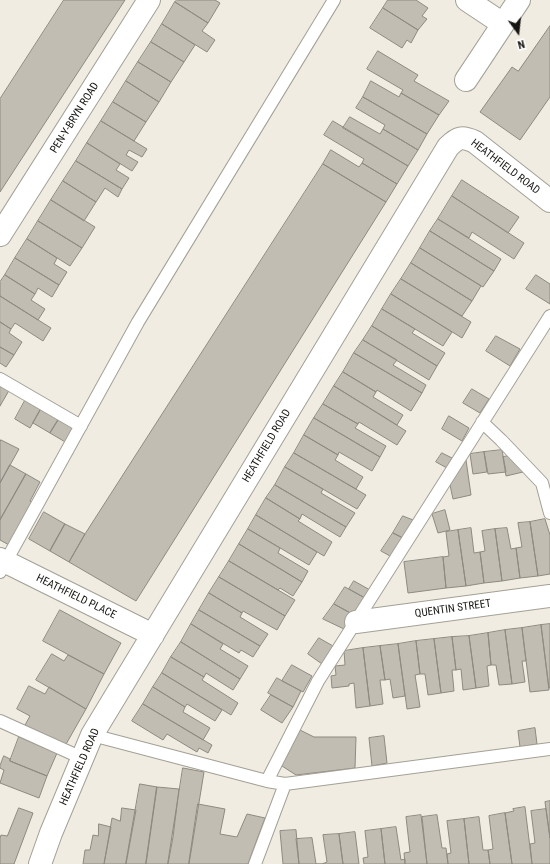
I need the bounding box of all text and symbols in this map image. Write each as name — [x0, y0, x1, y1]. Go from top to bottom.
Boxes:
north arrow — [498, 12, 538, 52]
text: N — [516, 37, 526, 51]
street label: PEN-Y-BRYN ROAD — [48, 80, 102, 156]
street label: HEATHFIELD ROAD — [468, 137, 542, 197]
street label: HEATHFIELD ROAD — [240, 407, 294, 485]
street label: HEATHFIELD PLACE — [34, 572, 118, 622]
street label: QUENTIN STREET — [414, 597, 492, 621]
street label: HEATHFIELD ROAD — [57, 726, 103, 808]

